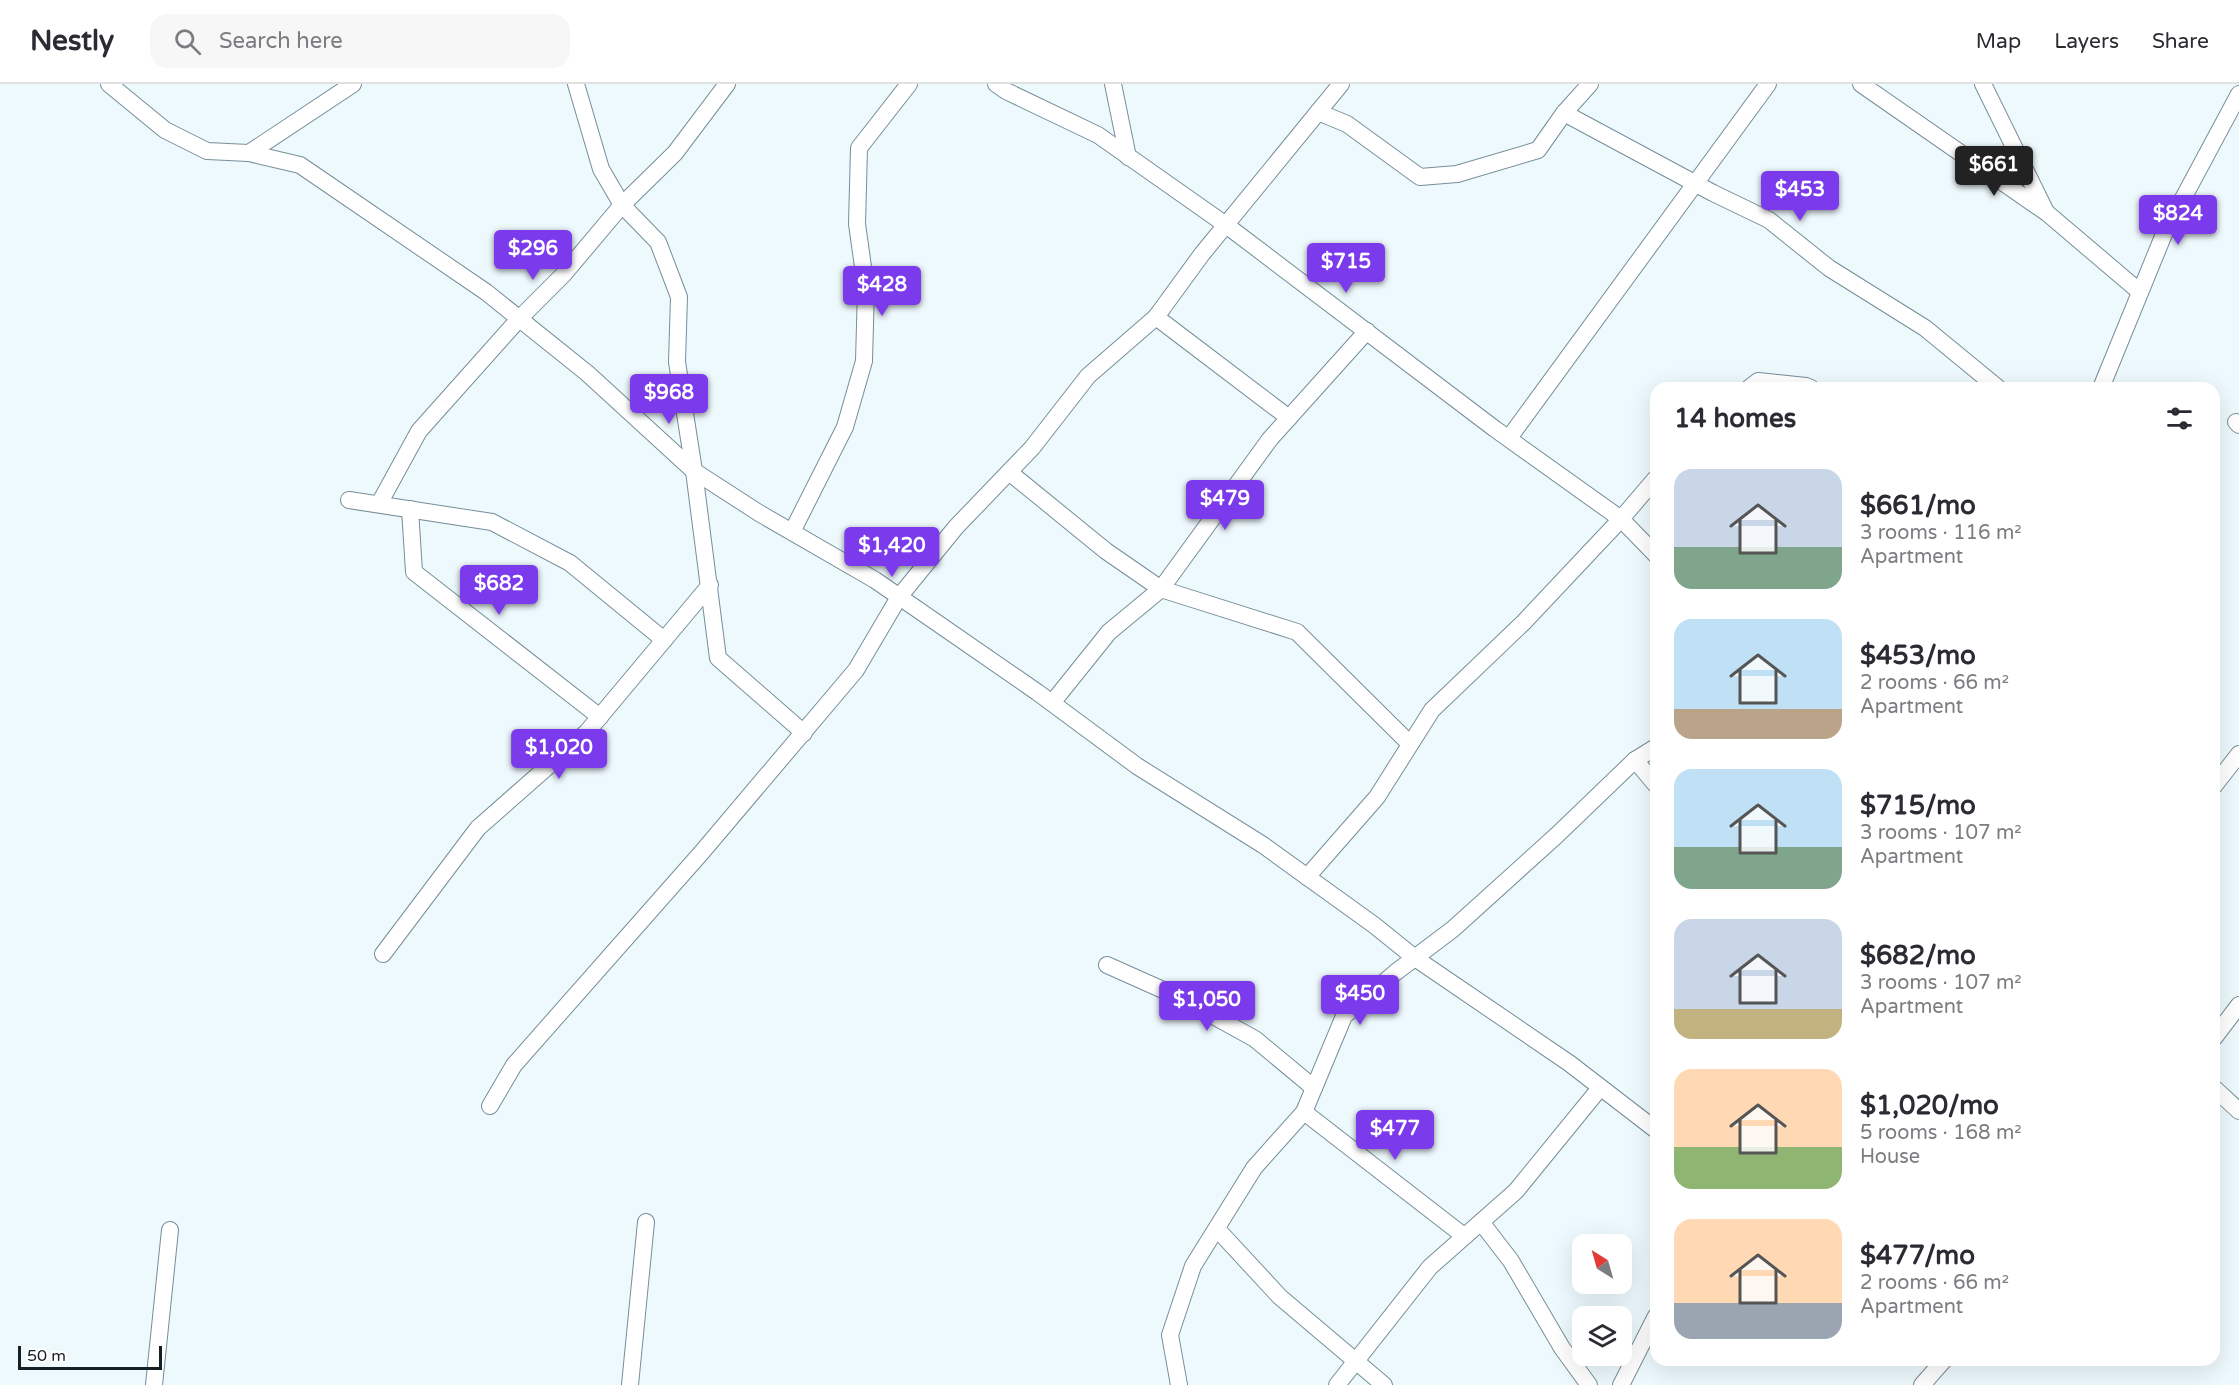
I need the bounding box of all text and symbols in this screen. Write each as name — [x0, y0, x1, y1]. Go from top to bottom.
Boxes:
search box — [150, 14, 570, 68]
text: Nestly — [30, 24, 114, 58]
icon: search — [171, 25, 204, 58]
text: Search here — [219, 28, 343, 54]
text: Map — [1976, 29, 2021, 54]
text: Layers — [2054, 29, 2119, 54]
text: Share — [2152, 29, 2209, 54]
pin: $661 — [1958, 146, 2030, 197]
text: $661 — [1969, 153, 2019, 177]
pin: $453 — [1764, 171, 1836, 222]
text: $453 — [1775, 178, 1825, 202]
pin: $824 — [2142, 195, 2214, 246]
text: $824 — [2153, 202, 2203, 226]
pin: $296 — [497, 230, 569, 281]
text: $296 — [508, 237, 558, 261]
pin: $715 — [1310, 243, 1382, 294]
text: $715 — [1321, 250, 1371, 274]
pin: $428 — [846, 266, 918, 317]
text: $428 — [857, 273, 907, 297]
pin: $968 — [633, 374, 705, 425]
text: $968 — [644, 381, 694, 405]
icon: filters — [2163, 402, 2196, 435]
text: 14 homes — [1674, 403, 1796, 434]
pin: $479 — [1189, 480, 1261, 531]
text: $479 — [1200, 487, 1250, 511]
text: $661/mo — [1860, 490, 1976, 521]
icon: home — [1722, 493, 1794, 565]
text: 3 rooms · 116 m² — [1860, 521, 2022, 545]
pin: $1,420 — [843, 527, 941, 578]
text: $1,420 — [858, 534, 926, 558]
text: Apartment — [1860, 545, 1963, 569]
pin: $682 — [463, 565, 535, 616]
text: $682 — [474, 572, 524, 596]
text: $453/mo — [1860, 640, 1976, 671]
icon: home — [1722, 643, 1794, 715]
text: 2 rooms · 66 m² — [1860, 671, 2009, 695]
text: Apartment — [1860, 695, 1963, 719]
pin: $1,020 — [510, 729, 608, 780]
text: $1,020 — [525, 736, 593, 760]
text: $715/mo — [1860, 790, 1976, 821]
icon: home — [1722, 793, 1794, 865]
text: 3 rooms · 107 m² — [1860, 821, 2022, 845]
text: Apartment — [1860, 845, 1963, 869]
text: $682/mo — [1860, 940, 1976, 971]
icon: home — [1722, 943, 1794, 1015]
text: 3 rooms · 107 m² — [1860, 971, 2022, 995]
pin: $450 — [1324, 975, 1396, 1026]
pin: $1,050 — [1158, 981, 1256, 1032]
text: $450 — [1335, 982, 1385, 1006]
text: $1,050 — [1173, 988, 1241, 1012]
text: Apartment — [1860, 995, 1963, 1019]
text: $1,020/mo — [1860, 1090, 1999, 1121]
icon: home — [1722, 1093, 1794, 1165]
pin: $477 — [1359, 1110, 1431, 1161]
text: $477 — [1370, 1117, 1420, 1141]
text: 5 rooms · 168 m² — [1860, 1121, 2022, 1145]
text: House — [1860, 1145, 1920, 1169]
north arrow — [1572, 1234, 1632, 1294]
map controls — [1572, 1234, 1632, 1366]
text: $477/mo — [1860, 1240, 1975, 1271]
icon: home — [1722, 1243, 1794, 1315]
text: 2 rooms · 66 m² — [1860, 1271, 2009, 1295]
text: Apartment — [1860, 1295, 1963, 1319]
button: layers — [1572, 1306, 1632, 1366]
scale bar — [18, 1343, 162, 1370]
text: 50 m — [27, 1346, 66, 1366]

